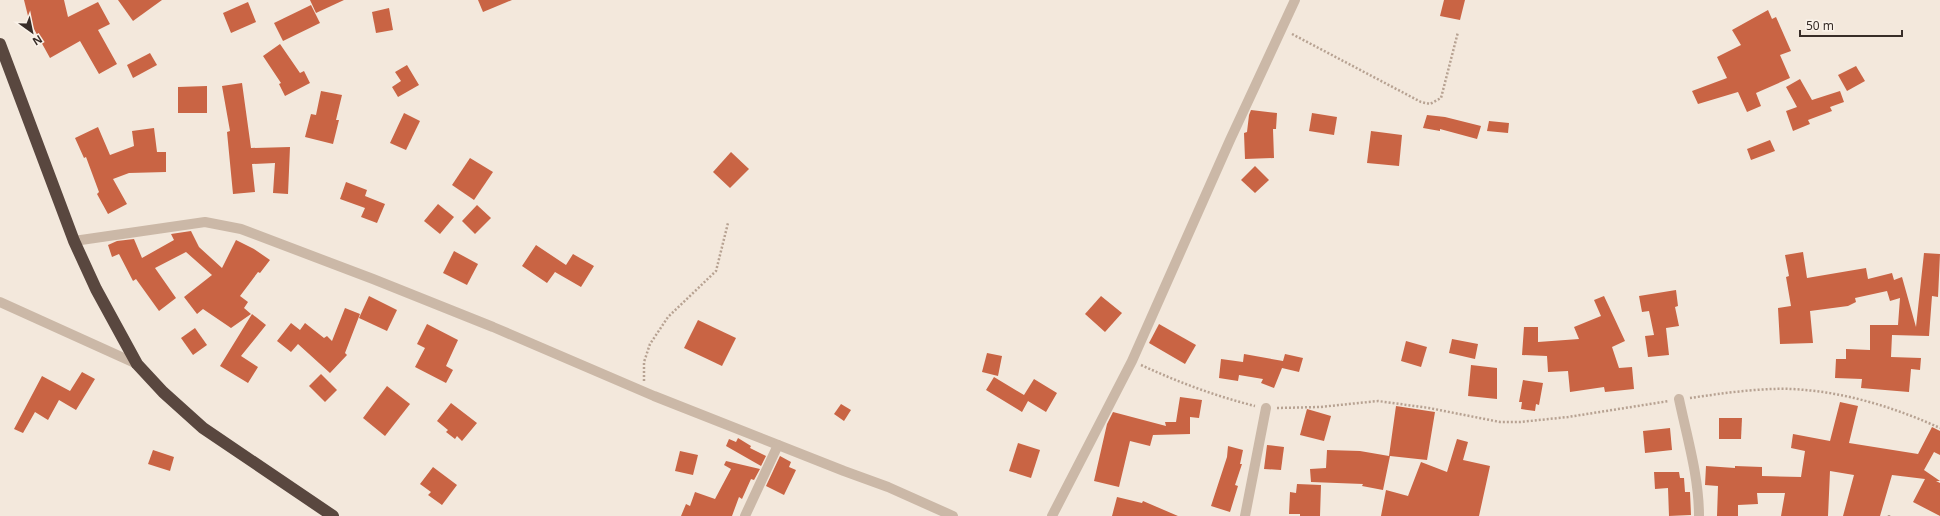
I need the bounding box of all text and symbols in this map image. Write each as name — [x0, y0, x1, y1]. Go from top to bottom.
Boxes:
north arrow — [12, 12, 52, 52]
scale bar — [1800, 12, 1902, 38]
text: 50 m — [1806, 17, 1834, 34]
text: N — [30, 32, 46, 50]

